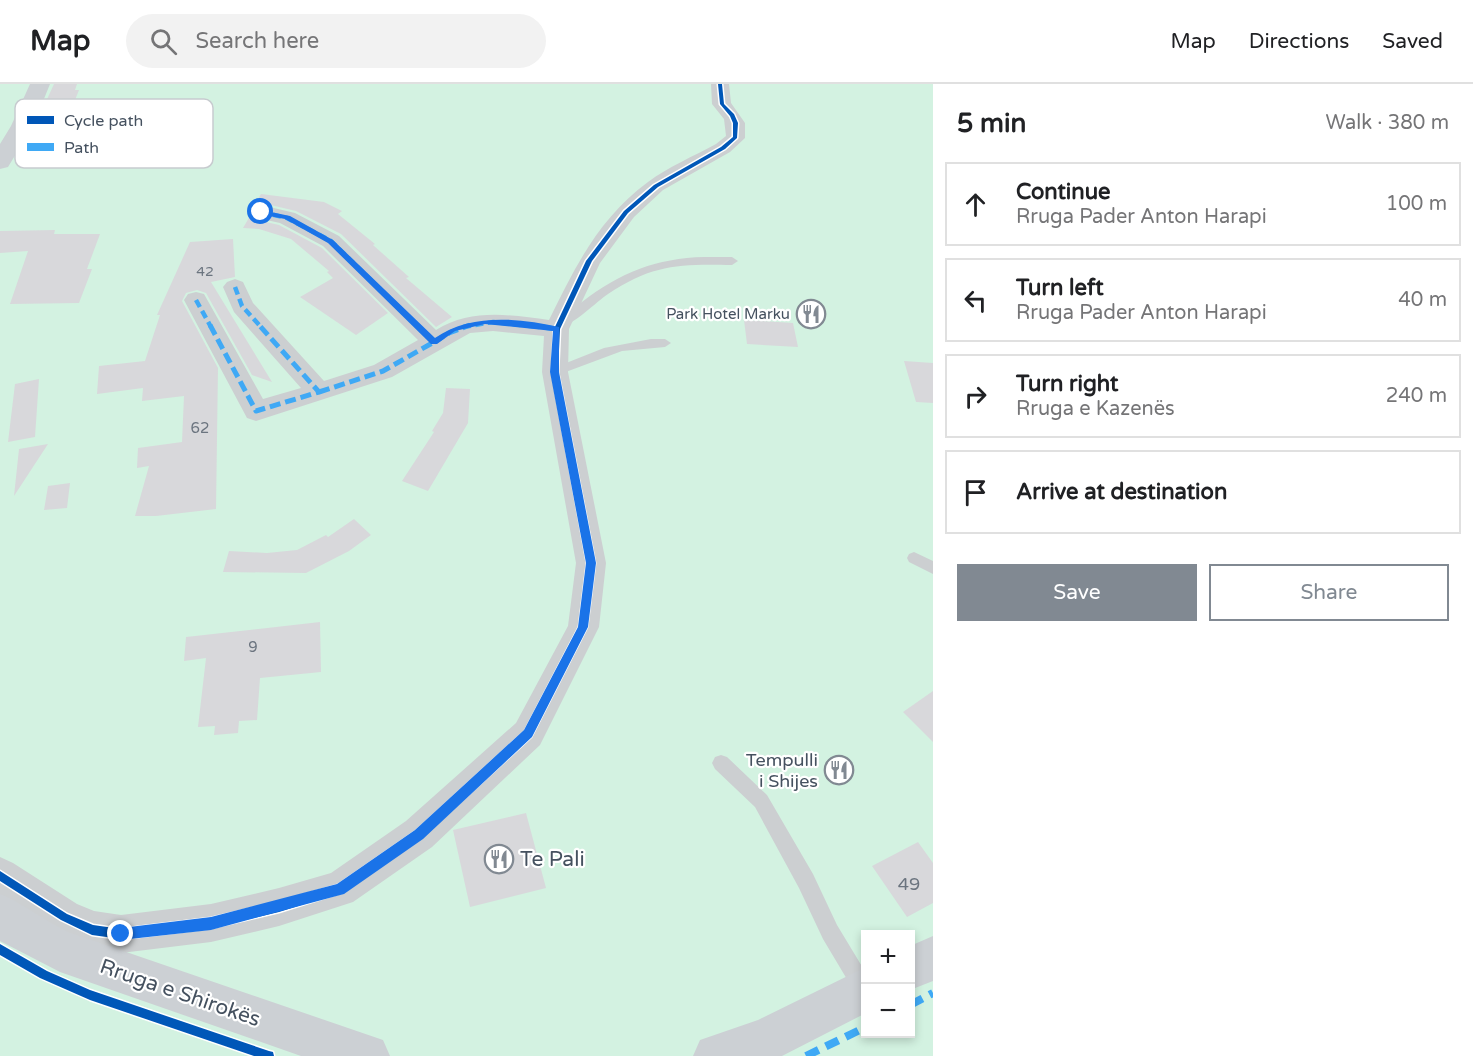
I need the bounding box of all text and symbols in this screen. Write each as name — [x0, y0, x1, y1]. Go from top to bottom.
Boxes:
search box — [126, 14, 546, 68]
text: Map — [30, 24, 90, 58]
icon: search — [147, 25, 180, 58]
text: Search here — [195, 28, 319, 54]
text: Map — [1170, 29, 1216, 54]
text: Directions — [1249, 29, 1349, 54]
text: Saved — [1382, 29, 1443, 54]
legend — [15, 99, 213, 168]
text: 5 min — [957, 108, 1026, 139]
text: Cycle path — [64, 111, 143, 131]
text: Walk · 380 m — [1326, 111, 1449, 135]
text: Path — [64, 138, 99, 158]
text: Continue — [1016, 179, 1111, 205]
icon: ahead — [959, 188, 992, 221]
text: 100 m — [1386, 192, 1447, 216]
route start — [247, 198, 273, 224]
text: Rruga Pader Anton Harapi — [1016, 205, 1267, 229]
house number: 42 — [196, 263, 214, 280]
text: Turn left — [1016, 275, 1104, 301]
icon: left — [959, 284, 992, 317]
text: 40 m — [1398, 288, 1447, 312]
restaurant icon: Park Hotel Marku — [795, 298, 827, 330]
text: Rruga Pader Anton Harapi — [1016, 301, 1267, 325]
place label: Park Hotel Marku — [666, 305, 790, 323]
text: Turn right — [1016, 371, 1118, 397]
icon: right — [959, 380, 992, 413]
text: 240 m — [1386, 384, 1447, 408]
text: Rruga e Kazenës — [1016, 397, 1175, 421]
house number: 62 — [191, 419, 209, 437]
icon: arrive — [959, 476, 992, 509]
text: Arrive at destination — [1016, 479, 1227, 505]
button: Save — [957, 564, 1197, 621]
button: Share — [1209, 564, 1449, 621]
house number: 9 — [248, 638, 258, 656]
place label: Tempulli i Shijes — [746, 749, 818, 792]
restaurant icon: Tempulli i Shijes — [823, 754, 855, 786]
restaurant icon: Te Pali — [483, 843, 515, 875]
place label: Te Pali — [520, 847, 585, 872]
house number: 49 — [898, 873, 920, 895]
route end — [107, 920, 133, 946]
map controls — [861, 930, 915, 1038]
button: + — [861, 930, 915, 984]
street label: Rruga e Shirokës — [96, 954, 264, 1032]
button: − — [861, 984, 915, 1038]

